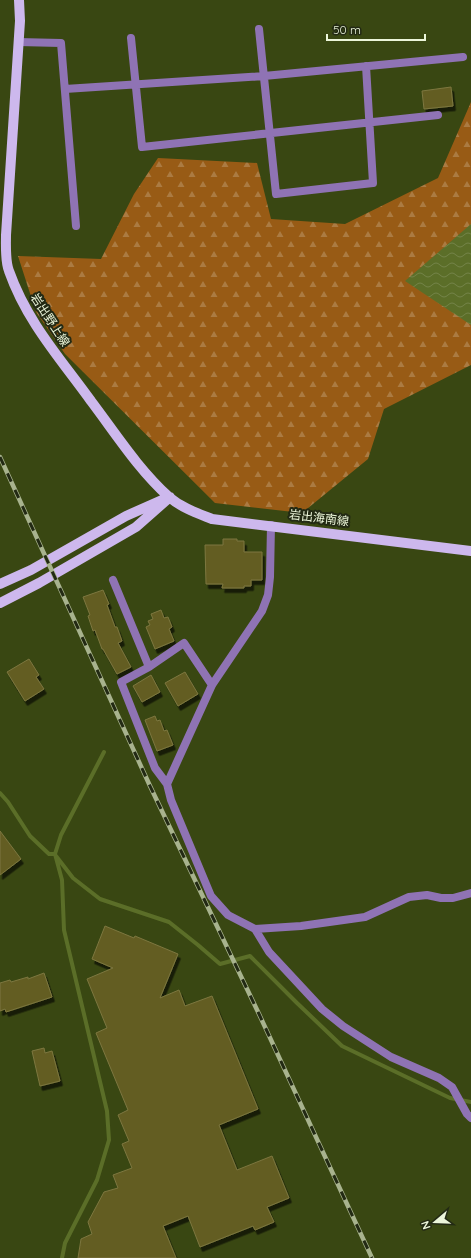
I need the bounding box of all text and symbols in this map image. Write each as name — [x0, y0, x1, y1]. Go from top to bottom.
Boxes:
scale bar — [327, 16, 425, 42]
text: 50 m — [333, 22, 361, 37]
street label: 岩出野上線 — [28, 290, 73, 349]
street label: 岩出海南線 — [288, 506, 350, 529]
north arrow — [415, 1202, 455, 1242]
text: N — [418, 1219, 433, 1231]

